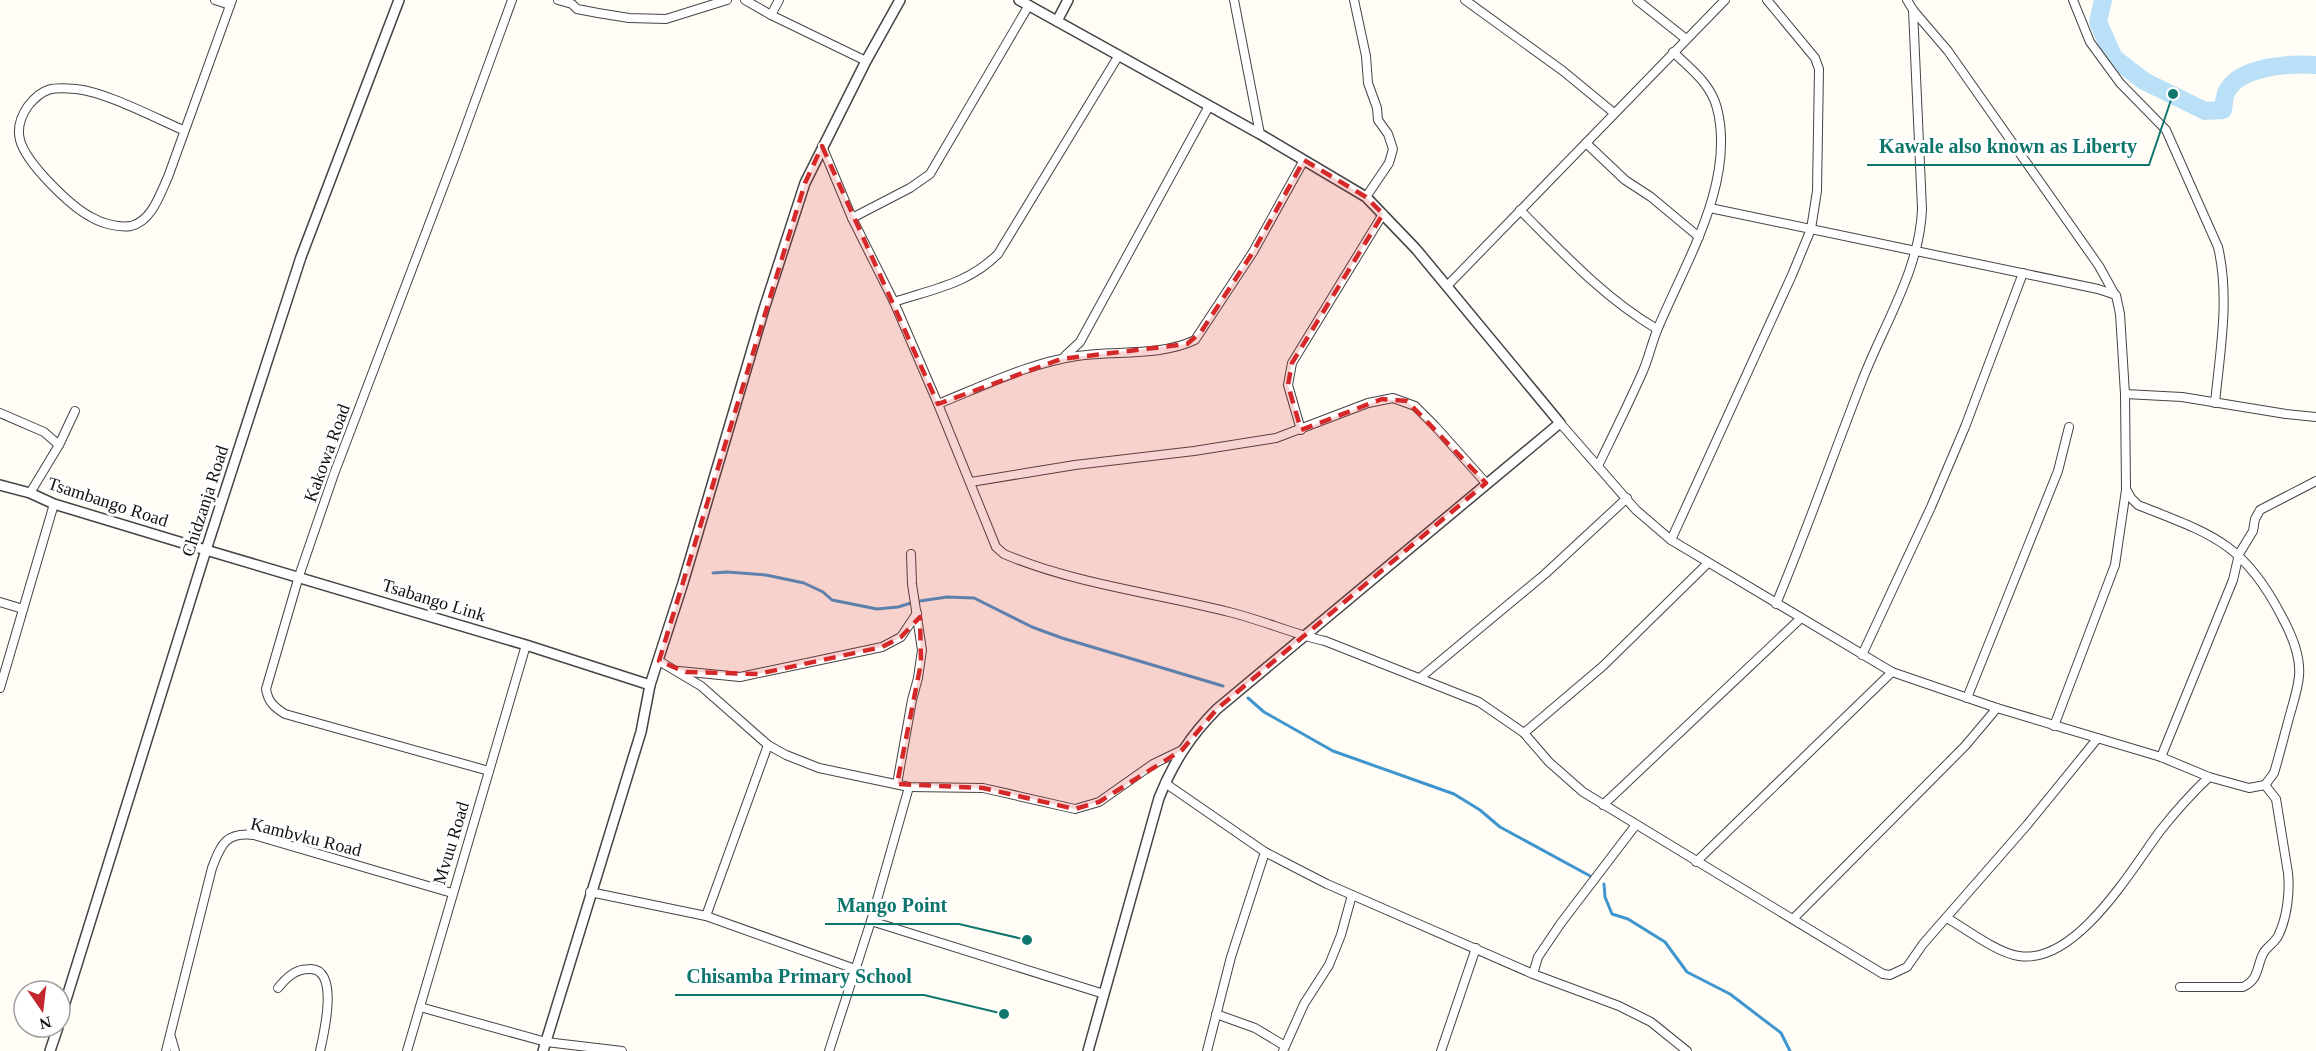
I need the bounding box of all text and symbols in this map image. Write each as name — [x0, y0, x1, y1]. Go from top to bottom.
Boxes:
callout: Kawale also known as Liberty — [1867, 127, 2149, 165]
text: Kawale also known as Liberty — [1879, 135, 2137, 158]
street label: Kakowa Road — [300, 401, 354, 505]
street label: Chidzanja Road — [178, 443, 232, 559]
street label: Tsambango Road — [45, 473, 171, 531]
street label: Tsabango Link — [380, 575, 488, 625]
street label: Mvuu Road — [429, 799, 473, 887]
street label: Kambvku Road — [249, 814, 363, 860]
callout: Mango Point — [825, 886, 959, 924]
text: Mango Point — [837, 894, 948, 917]
callout: Chisamba Primary School — [675, 957, 924, 995]
text: Chisamba Primary School — [686, 965, 912, 988]
north arrow — [12, 979, 72, 1039]
text: N — [37, 1013, 53, 1033]

